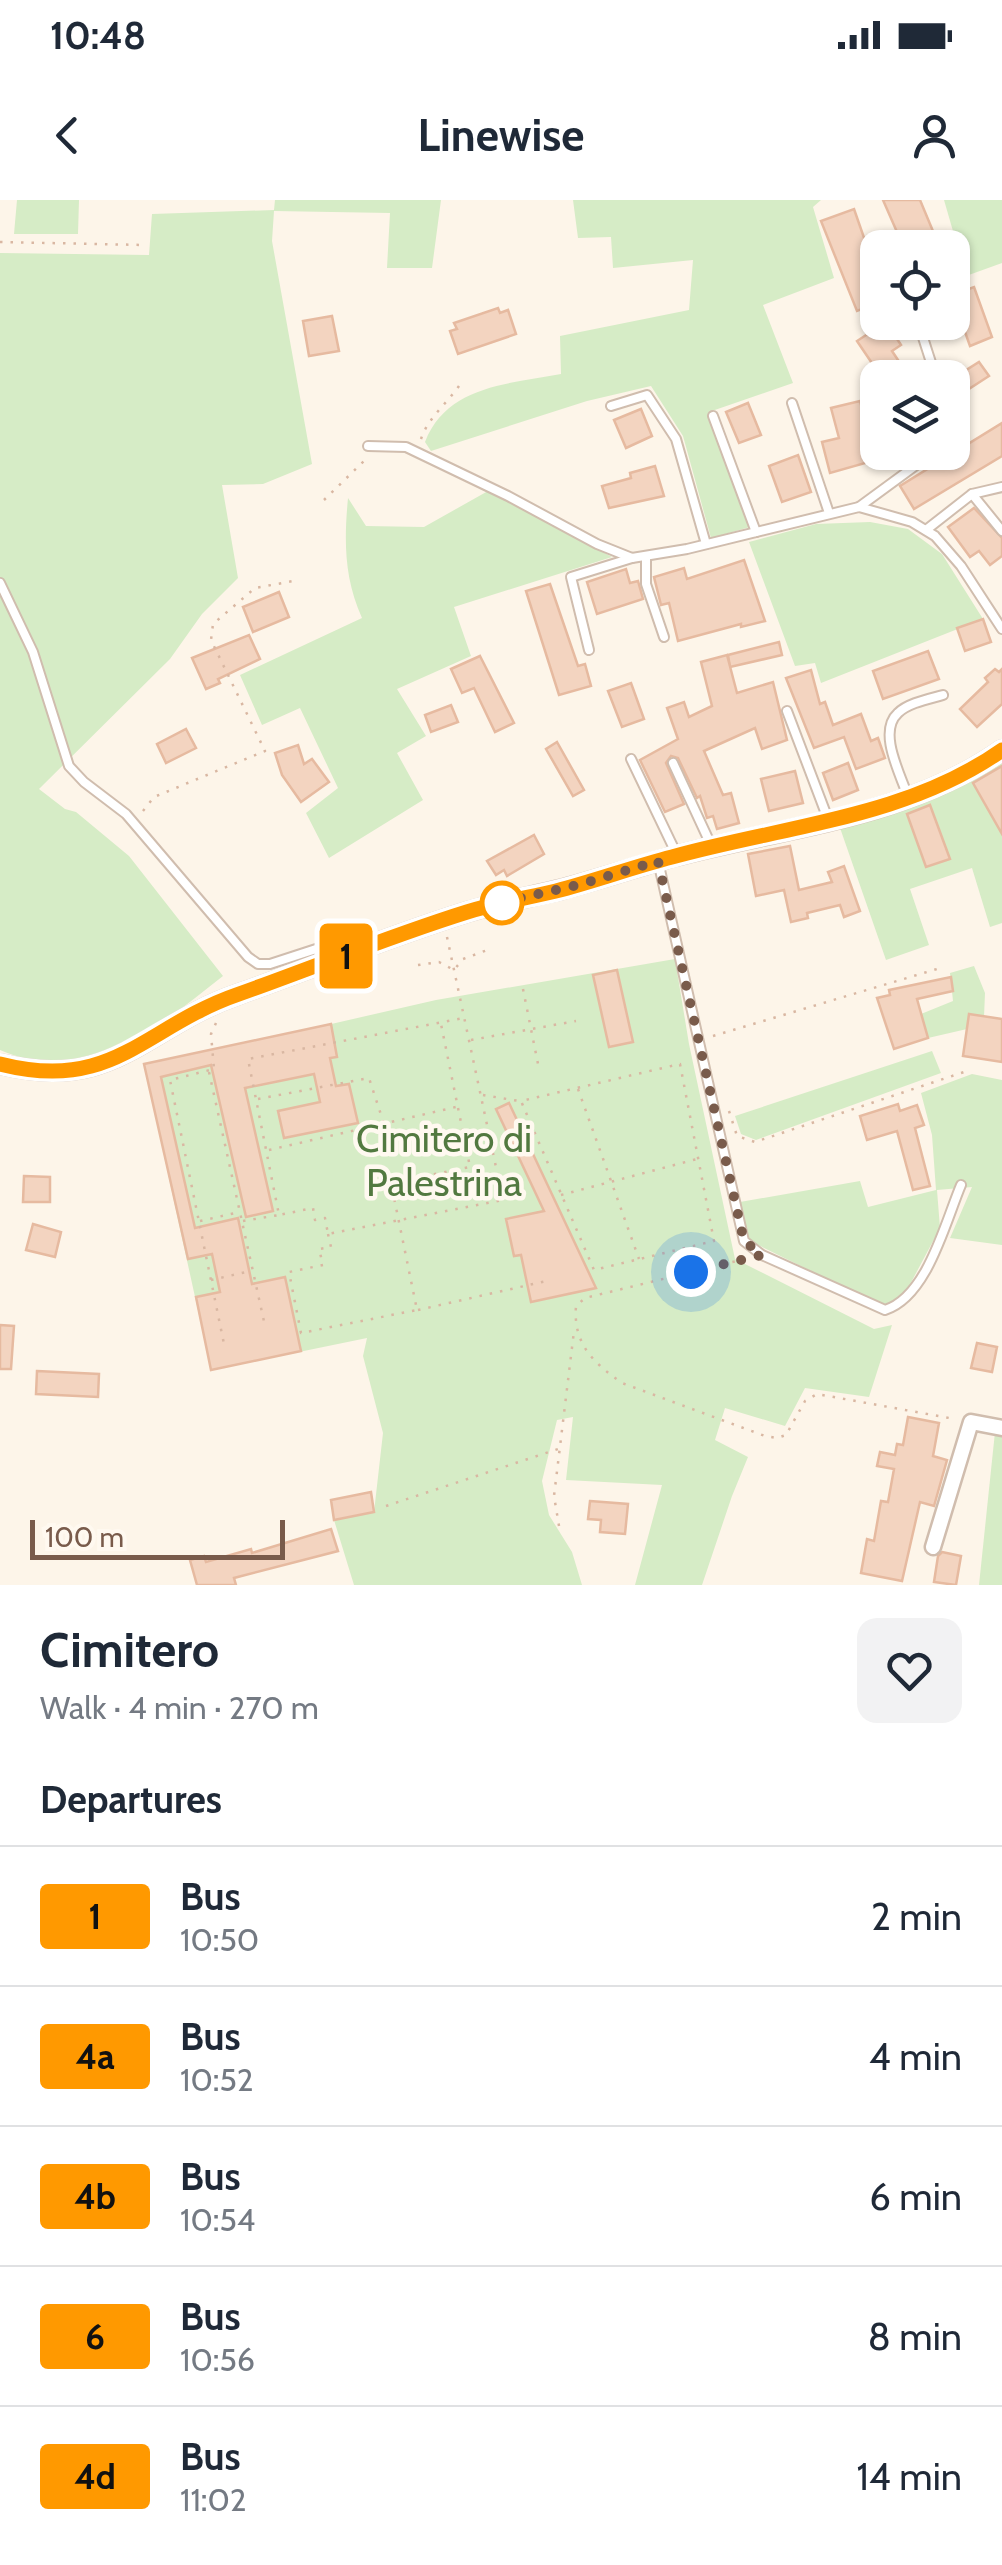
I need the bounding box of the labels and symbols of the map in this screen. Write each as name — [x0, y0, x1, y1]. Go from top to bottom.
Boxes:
unlabelled marker — [481, 882, 523, 924]
line badge: 1 — [314, 924, 378, 988]
park label: Cimitero di Palestrina — [356, 1115, 532, 1206]
your location — [666, 1247, 716, 1297]
scale bar — [30, 1515, 285, 1560]

